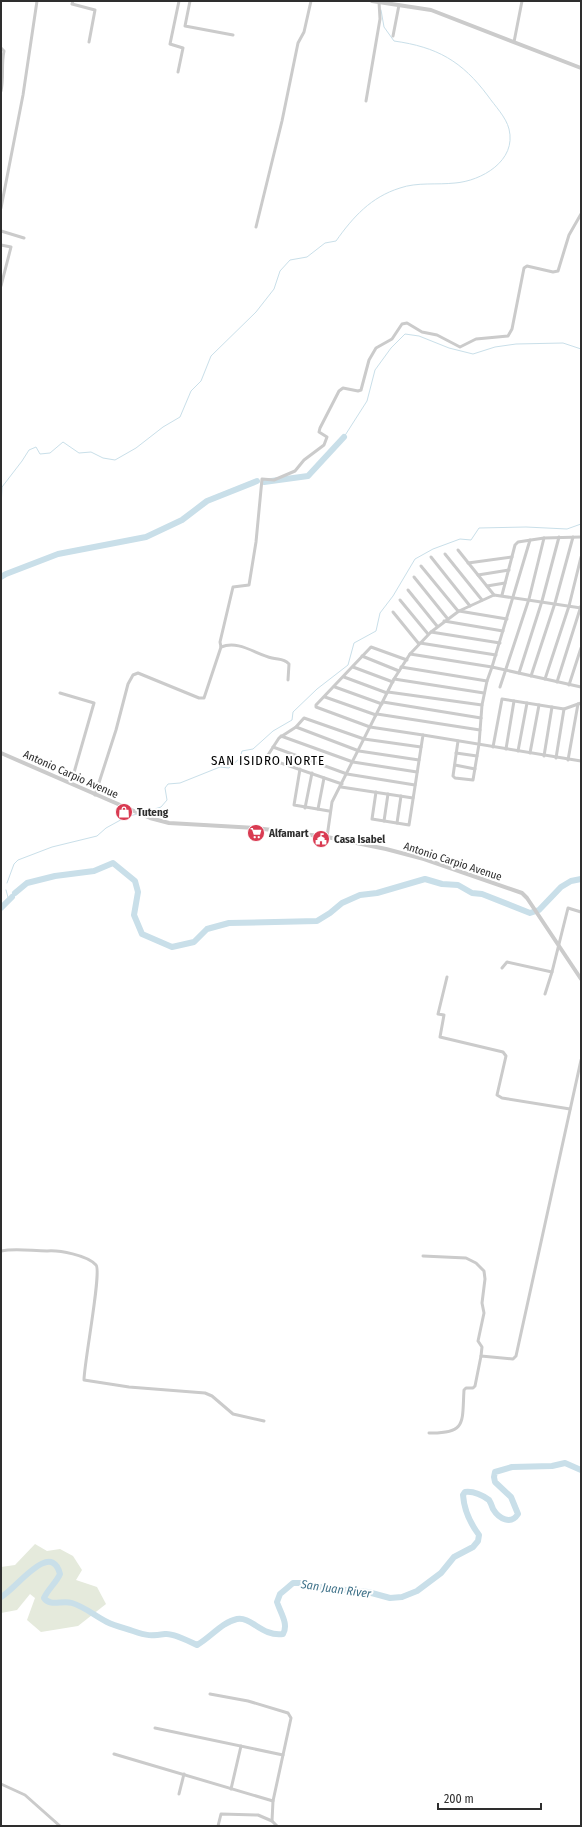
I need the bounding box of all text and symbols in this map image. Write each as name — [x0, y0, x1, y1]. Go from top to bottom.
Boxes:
street label: Antonio Carpio Avenue — [21, 748, 120, 801]
district label: SAN ISIDRO NORTE — [211, 753, 325, 768]
shop icon: Tuteng — [114, 802, 134, 822]
place label: Tuteng — [137, 806, 169, 819]
supermarket icon: Alfamart — [246, 823, 266, 843]
place label: Alfamart — [268, 827, 309, 840]
public building icon: Casa Isabel — [311, 829, 331, 849]
place label: Casa Isabel — [334, 833, 386, 846]
street label: Antonio Carpio Avenue — [402, 839, 504, 883]
water label: San Juan River — [299, 1577, 373, 1601]
scale bar — [438, 1785, 541, 1811]
text: 200 m — [444, 1792, 474, 1806]

